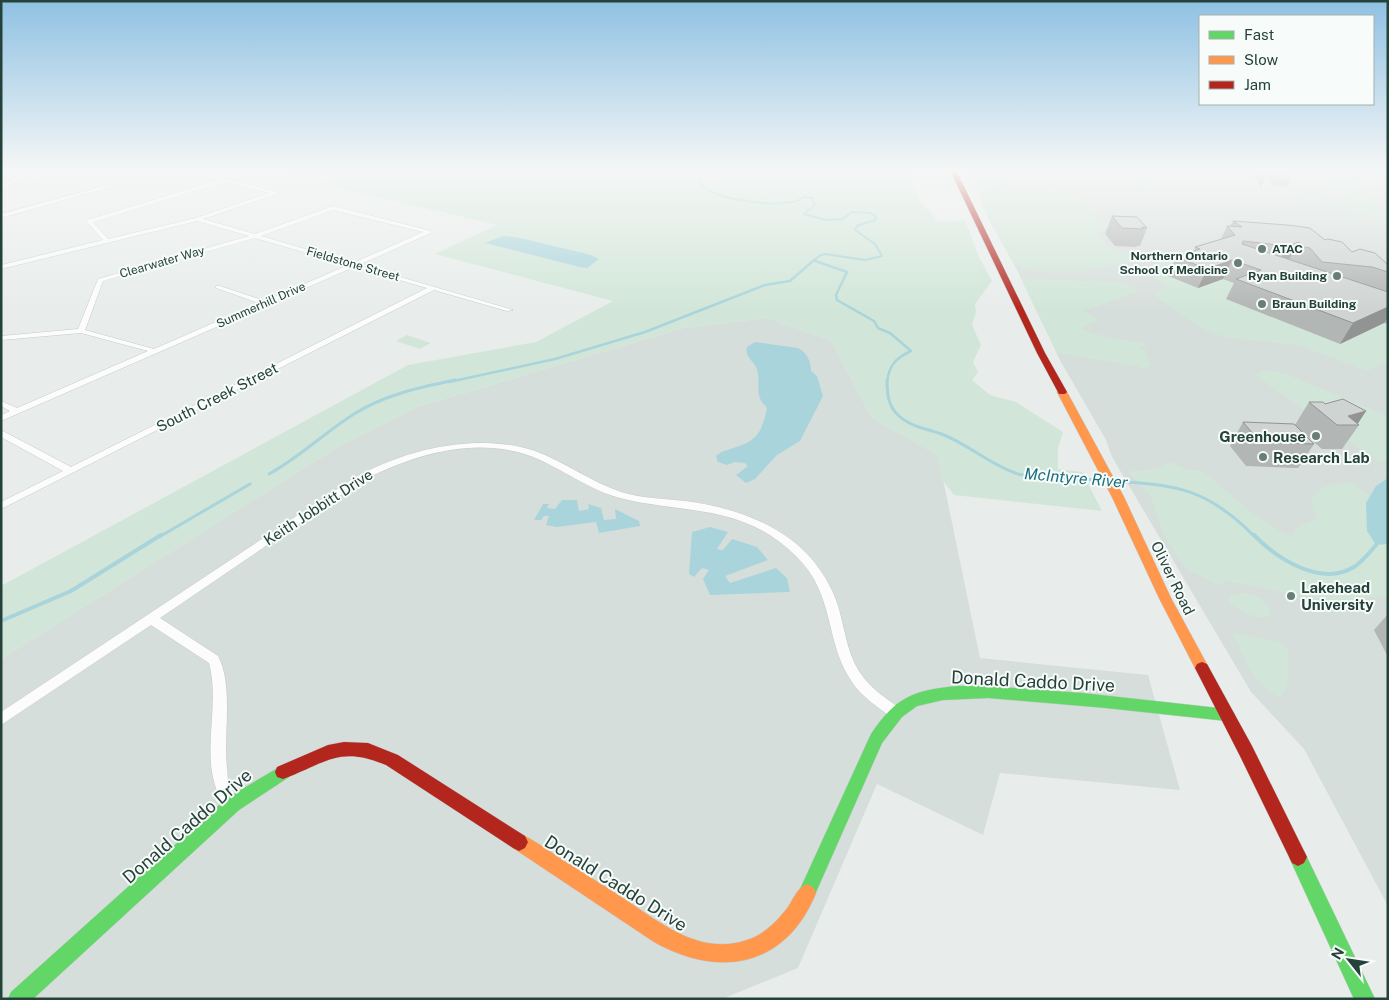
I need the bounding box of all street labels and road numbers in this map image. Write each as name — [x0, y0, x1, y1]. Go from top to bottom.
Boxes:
street label: Clearwater Way — [118, 243, 207, 281]
street label: Fieldstone Street — [305, 244, 401, 284]
street label: Summerhill Drive — [214, 279, 308, 331]
street label: South Creek Street — [153, 359, 281, 435]
street label: Keith Jobbitt Drive — [260, 465, 376, 549]
street label: Oliver Road — [1148, 538, 1198, 618]
street label: Donald Caddo Drive — [950, 666, 1116, 696]
street label: Donald Caddo Drive — [118, 764, 256, 888]
street label: Donald Caddo Drive — [541, 831, 691, 935]

